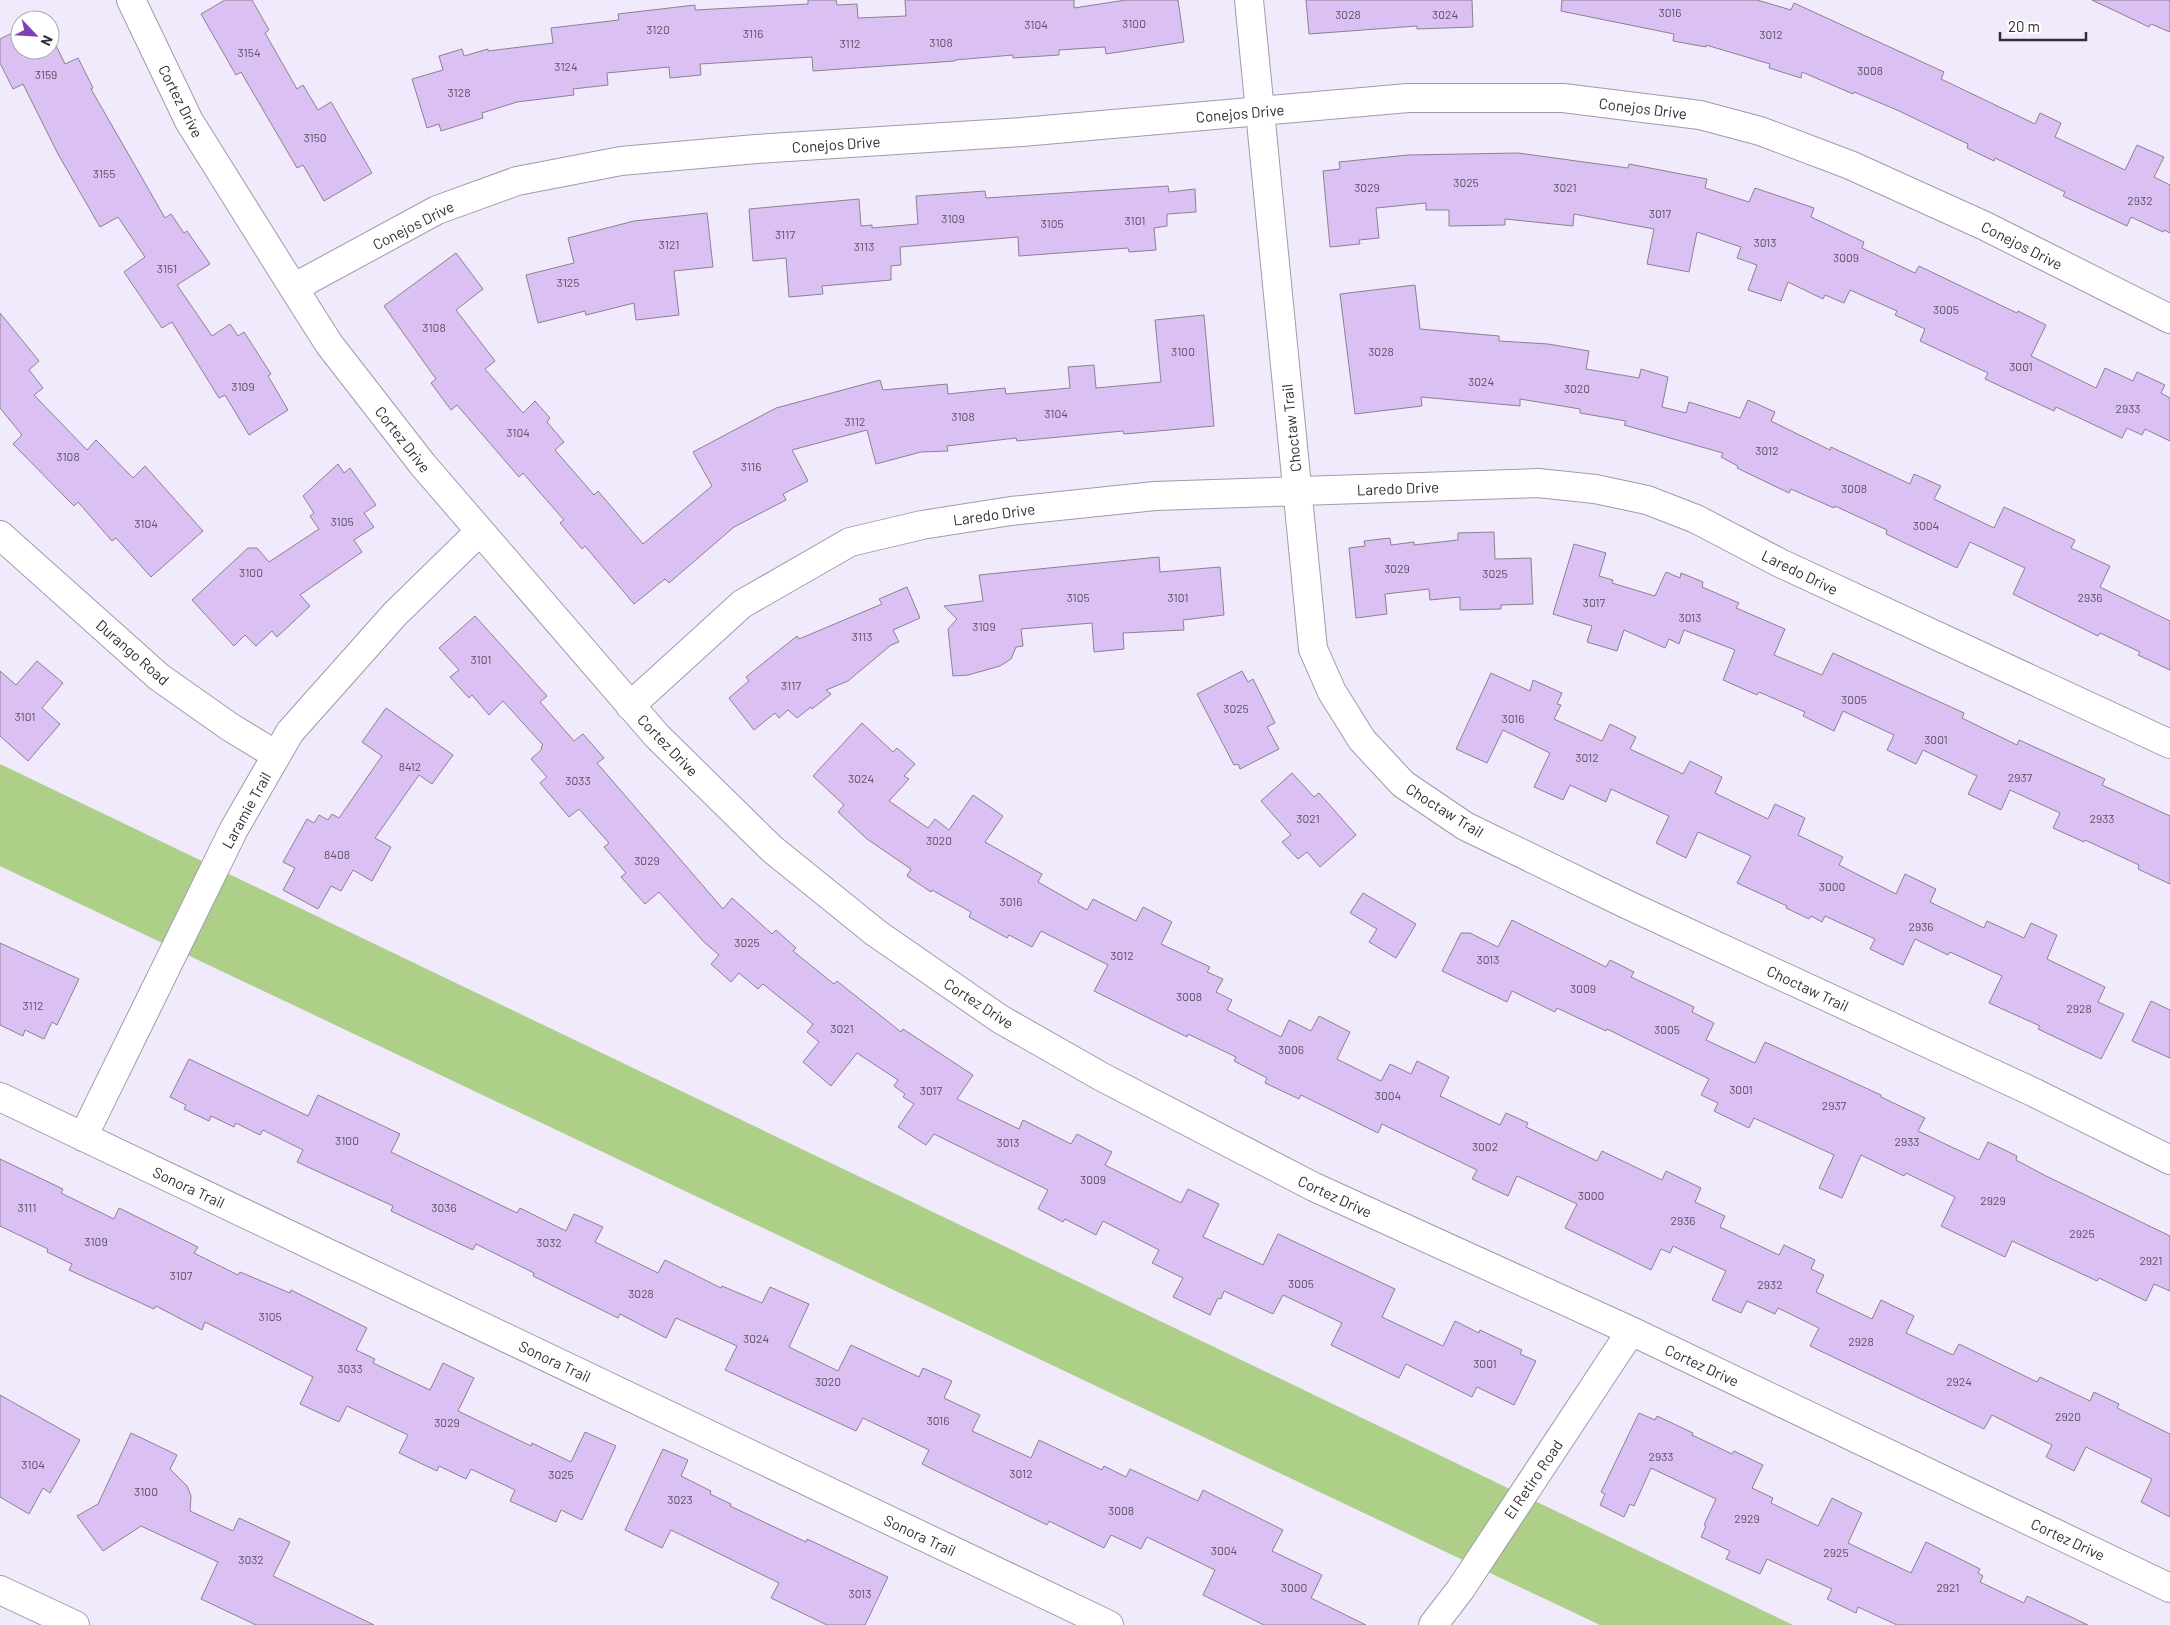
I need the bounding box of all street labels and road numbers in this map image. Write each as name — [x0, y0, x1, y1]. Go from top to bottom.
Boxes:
street label: Cortez Drive — [155, 62, 207, 140]
street label: Conejos Drive — [1598, 94, 1688, 122]
street label: Conejos Drive — [1195, 100, 1285, 126]
street label: Conejos Drive — [791, 132, 881, 156]
street label: Conejos Drive — [369, 197, 457, 253]
street label: Conejos Drive — [1978, 217, 2066, 273]
street label: Choctaw Trail — [1277, 383, 1305, 473]
street label: Cortez Drive — [372, 402, 434, 476]
street label: Laredo Drive — [1357, 478, 1439, 498]
street label: Laredo Drive — [952, 499, 1036, 529]
street label: Laredo Drive — [1759, 546, 1841, 598]
street label: Durango Road — [93, 615, 173, 689]
street label: Cortez Drive — [634, 710, 702, 780]
street label: Laramie Trail — [218, 769, 274, 851]
street label: Choctaw Trail — [1403, 779, 1487, 841]
street label: Choctaw Trail — [1764, 961, 1852, 1015]
street label: Cortez Drive — [941, 974, 1017, 1032]
street label: Sonora Trail — [150, 1163, 228, 1211]
street label: Cortez Drive — [1295, 1171, 1375, 1221]
street label: Sonora Trail — [516, 1337, 594, 1385]
street label: Cortez Drive — [1662, 1340, 1742, 1390]
street label: El Retiro Road — [1500, 1436, 1566, 1522]
street label: Sonora Trail — [881, 1511, 959, 1559]
street label: Cortez Drive — [2028, 1514, 2108, 1564]

